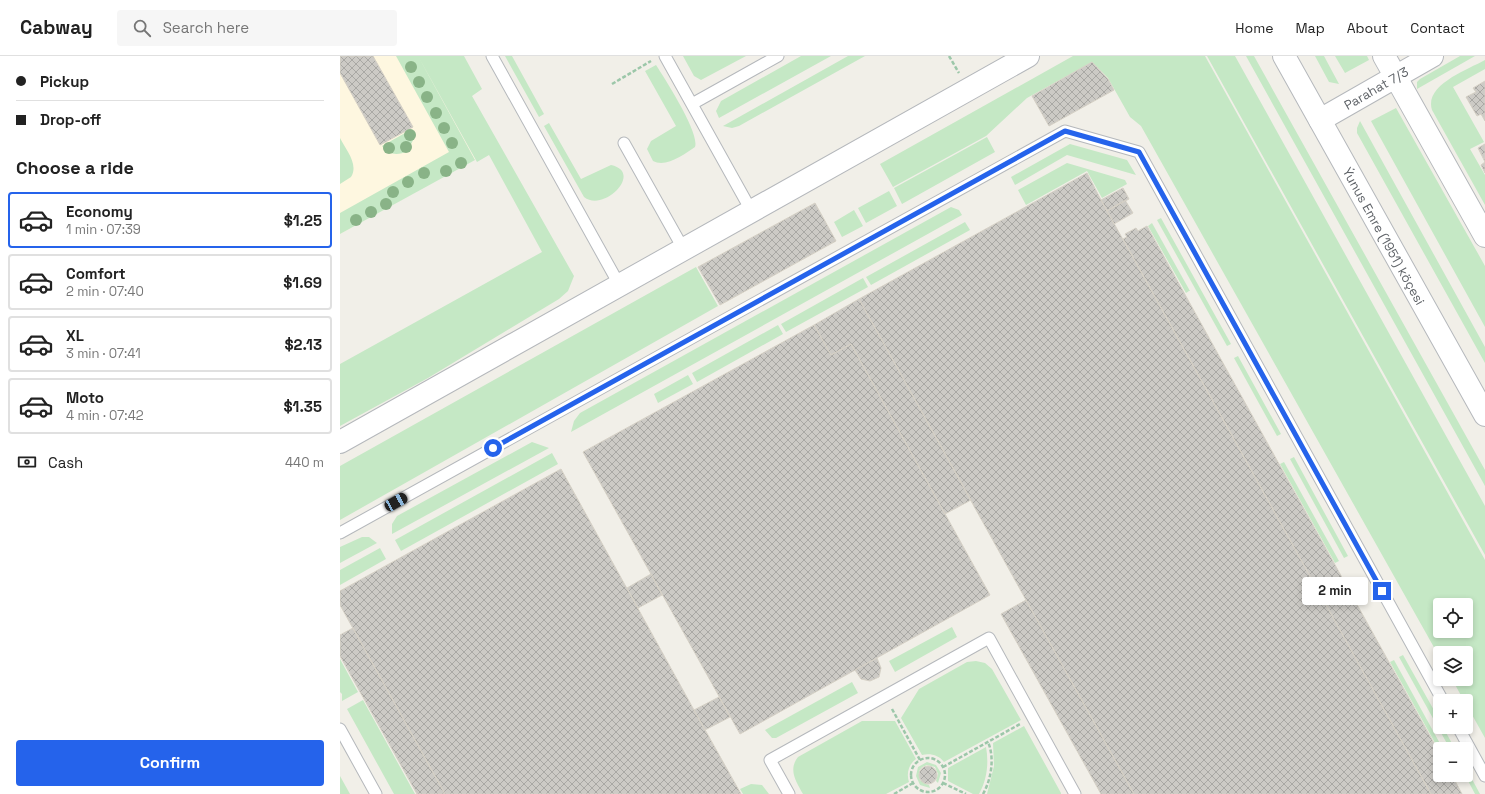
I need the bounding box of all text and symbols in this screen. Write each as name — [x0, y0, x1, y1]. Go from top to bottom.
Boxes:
search box — [117, 10, 397, 46]
text: Cabway — [20, 15, 93, 40]
icon: search — [131, 17, 153, 39]
text: Search here — [163, 18, 249, 37]
text: Home — [1235, 19, 1273, 37]
text: Map — [1295, 19, 1325, 37]
text: About — [1347, 19, 1388, 37]
text: Contact — [1410, 19, 1465, 37]
street label: Parahat 7/3 — [1341, 63, 1412, 114]
text: Pickup — [40, 72, 89, 91]
text: Drop-off — [40, 110, 101, 129]
text: Choose a ride — [16, 156, 134, 179]
street label: Ýunus Emre (1951) köçesi — [1339, 165, 1428, 308]
icon: car — [18, 202, 54, 238]
text: Economy — [66, 202, 133, 221]
text: $1.25 — [284, 211, 322, 230]
text: 1 min · 07:39 — [66, 221, 141, 238]
icon: car — [18, 264, 54, 300]
text: Comfort — [66, 264, 126, 283]
text: $1.69 — [283, 273, 322, 292]
text: 2 min · 07:40 — [66, 283, 144, 300]
icon: car — [18, 326, 54, 362]
text: XL — [66, 326, 84, 345]
text: $2.13 — [284, 335, 322, 354]
text: 3 min · 07:41 — [66, 345, 141, 362]
icon: car — [18, 388, 54, 424]
text: Moto — [66, 388, 104, 407]
text: $1.35 — [284, 397, 322, 416]
text: 4 min · 07:42 — [66, 407, 144, 424]
route start — [484, 439, 502, 457]
icon: cash — [16, 451, 38, 473]
text: Cash — [48, 453, 83, 472]
text: 440 m — [285, 454, 324, 471]
car — [383, 491, 409, 513]
callout: 2 min — [1302, 577, 1368, 605]
text: 2 min — [1318, 582, 1352, 599]
route end — [1373, 582, 1391, 600]
map controls — [1433, 598, 1473, 782]
button: locate — [1433, 598, 1473, 638]
button: layers — [1433, 646, 1473, 686]
button: + — [1433, 694, 1473, 734]
button: Confirm — [16, 740, 324, 786]
button: − — [1433, 742, 1473, 782]

